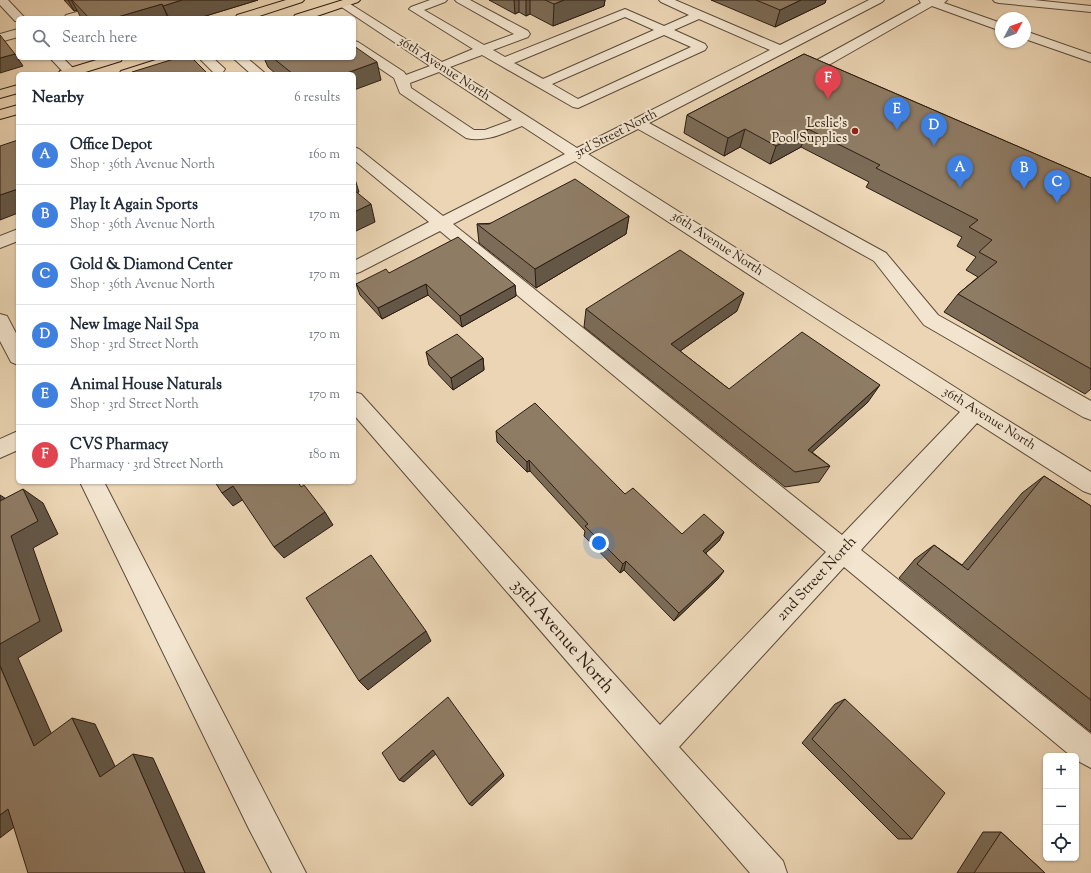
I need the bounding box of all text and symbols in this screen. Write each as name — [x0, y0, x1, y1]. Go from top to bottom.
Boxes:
north arrow — [995, 12, 1031, 48]
search box — [16, 16, 356, 60]
icon: search — [30, 27, 52, 49]
text: Search here — [62, 28, 137, 49]
street label: 36th Avenue North — [394, 32, 494, 106]
pin: F — [815, 66, 841, 99]
text: Nearby — [32, 86, 84, 110]
text: 6 results — [294, 89, 340, 107]
pin: E — [884, 97, 910, 130]
street label: 3rd Street North — [571, 105, 661, 163]
pin: D — [921, 113, 947, 146]
place label: Leslie's Pool Supplies — [772, 115, 847, 148]
marker: Leslie's Pool Supplies — [850, 126, 860, 136]
text: Office Depot — [70, 135, 152, 156]
text: A — [40, 146, 50, 164]
text: 160 m — [309, 146, 340, 164]
pin: A — [947, 155, 973, 188]
text: Shop · 36th Avenue North — [70, 156, 215, 174]
pin: B — [1011, 156, 1037, 189]
pin: C — [1044, 170, 1070, 203]
text: Play It Again Sports — [70, 195, 198, 216]
text: B — [41, 206, 49, 224]
text: 170 m — [309, 206, 340, 224]
street label: 36th Avenue North — [667, 207, 767, 281]
text: Shop · 36th Avenue North — [70, 216, 215, 234]
text: Gold & Diamond Center — [70, 255, 233, 276]
text: C — [40, 266, 50, 284]
text: 170 m — [309, 266, 340, 284]
text: Shop · 36th Avenue North — [70, 276, 215, 294]
text: New Image Nail Spa — [70, 315, 199, 336]
text: D — [40, 326, 50, 344]
text: 170 m — [309, 326, 340, 344]
text: Shop · 3rd Street North — [70, 336, 199, 354]
text: Animal House Naturals — [70, 375, 222, 396]
street label: 36th Avenue North — [939, 383, 1039, 455]
text: E — [41, 386, 49, 404]
text: 170 m — [309, 386, 340, 404]
text: Shop · 3rd Street North — [70, 396, 199, 414]
text: CVS Pharmacy — [70, 435, 169, 456]
text: F — [41, 446, 49, 464]
text: 180 m — [309, 446, 340, 464]
text: Pharmacy · 3rd Street North — [70, 456, 224, 474]
street label: 2nd Street North — [772, 532, 862, 626]
your location — [589, 533, 609, 553]
street label: 35th Avenue North — [504, 574, 620, 701]
map controls — [1043, 753, 1079, 861]
button: + — [1043, 753, 1079, 789]
button: − — [1043, 789, 1079, 825]
button: locate — [1043, 825, 1079, 861]

